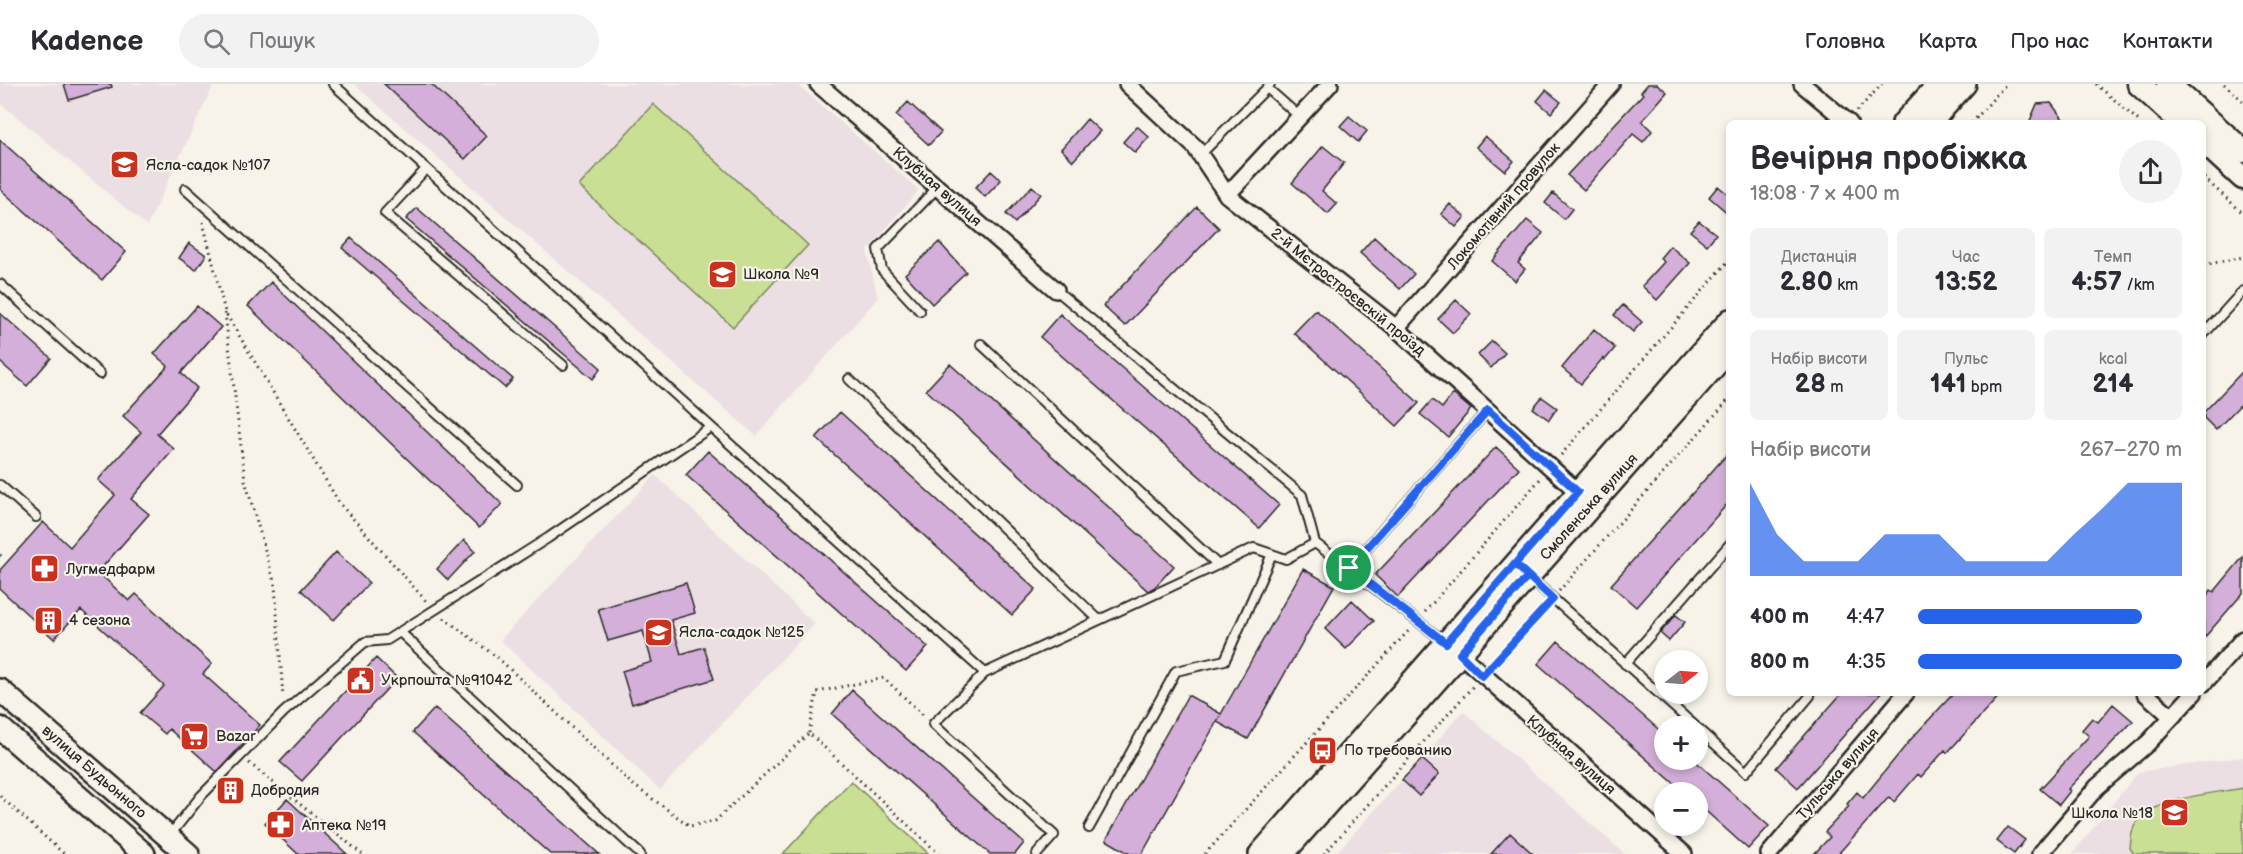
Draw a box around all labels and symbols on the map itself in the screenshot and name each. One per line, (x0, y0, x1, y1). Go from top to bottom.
street label: Локомотівний провулок (1443, 138, 1564, 274)
street label: Клубная вулиця (889, 143, 985, 231)
school or university icon: Ясла-садок №107 (109, 149, 141, 181)
place label: Ясла-садок №107 (146, 156, 271, 175)
street label: 2-й Мєтростроєвскій проїзд (1267, 224, 1429, 360)
school or university icon: Школа №9 (706, 258, 738, 290)
place label: Школа №9 (743, 265, 819, 284)
street label: Смоленська вулиця (1536, 450, 1642, 564)
pin (1323, 542, 1374, 593)
pharmacy icon: Лугмедфарм (29, 553, 61, 585)
place label: Лугмедфарм (65, 560, 155, 579)
building icon: 4 сезона (32, 604, 64, 636)
place label: 4 сезона (69, 611, 130, 630)
school or university icon: Ясла-садок №125 (642, 616, 674, 648)
place label: Ясла-садок №125 (679, 623, 804, 642)
north arrow (1654, 650, 1708, 704)
public building icon: Укрпошта №91042 (344, 664, 376, 696)
place label: Укрпошта №91042 (381, 671, 512, 690)
street label: Клубная вулиця (1523, 711, 1619, 799)
supermarket icon: Bazar (179, 720, 211, 752)
street label: вулиця Будьонного (38, 721, 150, 823)
street label: Тульська вулиця (1793, 724, 1883, 824)
place label: Bazar (216, 727, 256, 746)
bus stop icon: По требованию (1307, 734, 1339, 766)
place label: По требованию (1344, 741, 1452, 760)
building icon: Добродия (214, 774, 246, 806)
place label: Добродия (251, 781, 319, 800)
school or university icon: Школа №18 (2158, 797, 2190, 829)
place label: Школа №18 (2071, 804, 2153, 823)
pharmacy icon: Аптека №19 (265, 809, 297, 841)
place label: Аптека №19 (301, 816, 386, 835)

